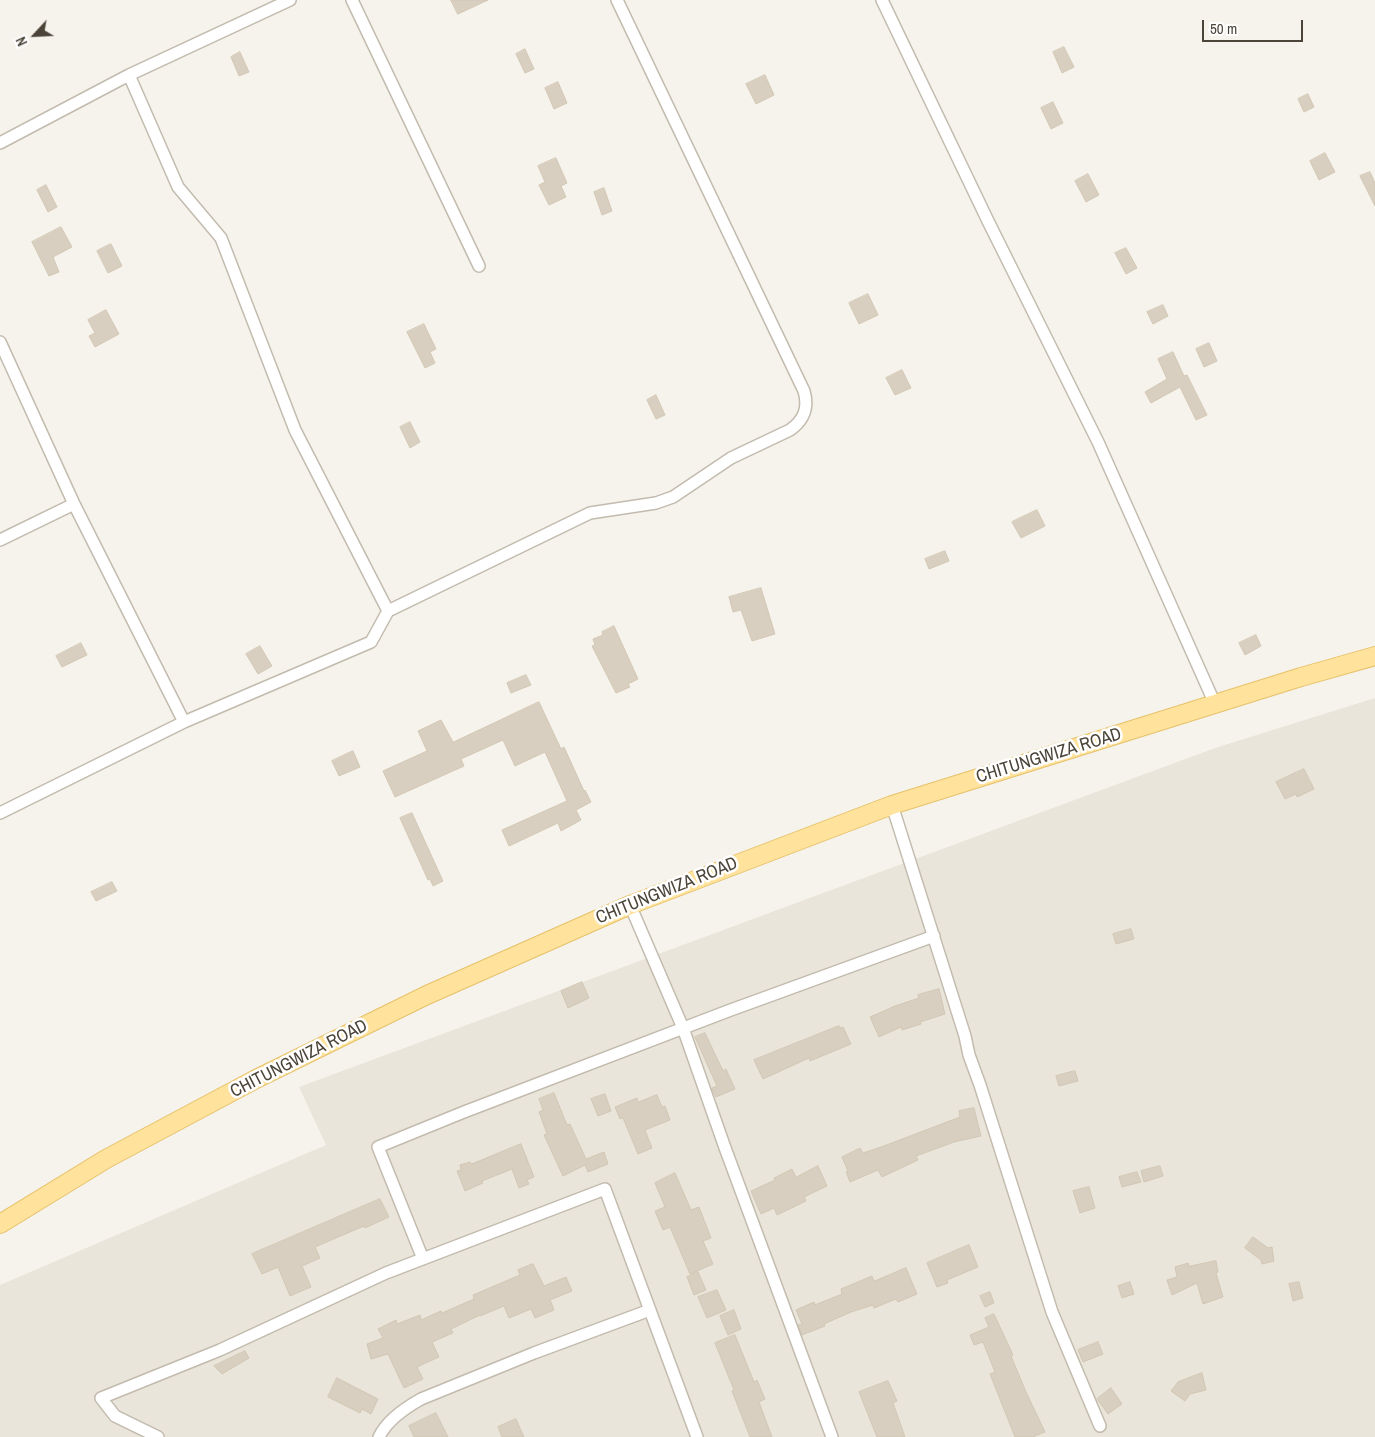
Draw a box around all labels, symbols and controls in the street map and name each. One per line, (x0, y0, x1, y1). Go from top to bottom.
north arrow (10, 10, 60, 60)
scale bar (1205, 10, 1306, 42)
text: 50 m (1210, 18, 1237, 39)
text: N (11, 34, 31, 49)
street label: CHITUNGWIZA ROAD (974, 724, 1124, 788)
street label: CHITUNGWIZA ROAD (593, 853, 741, 929)
street label: CHITUNGWIZA ROAD (227, 1015, 371, 1103)

